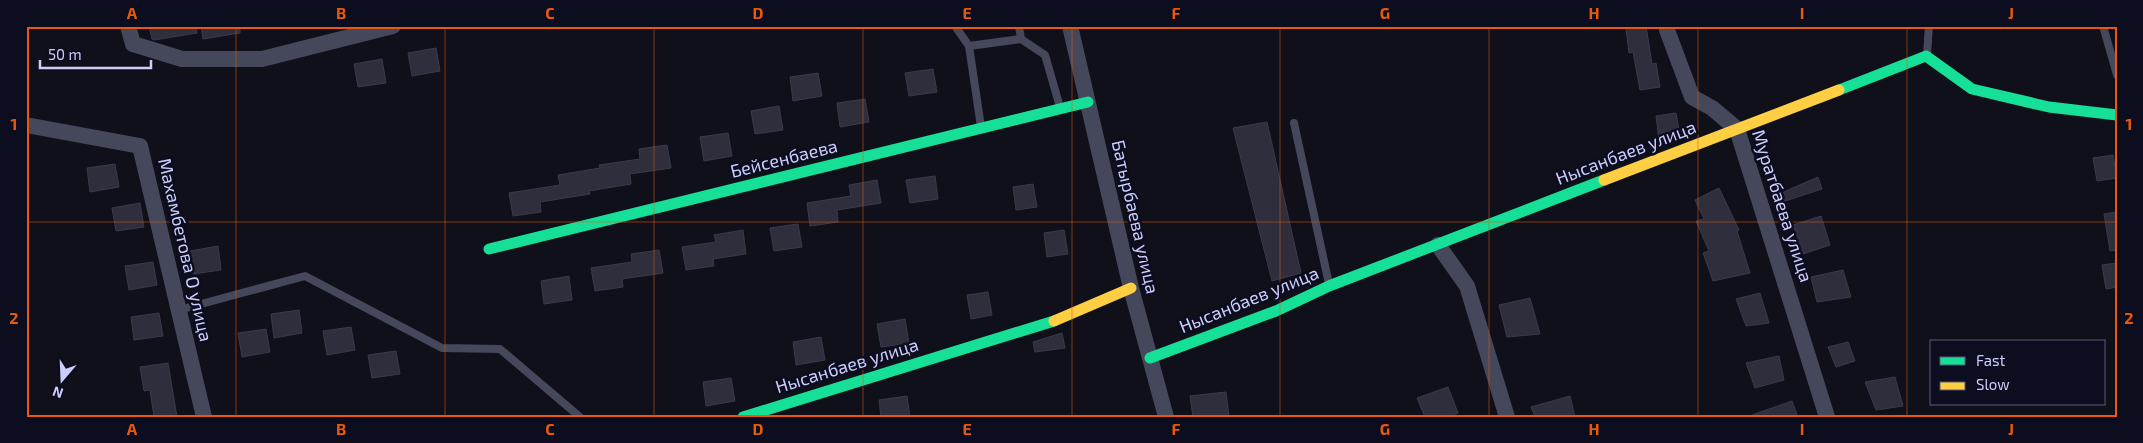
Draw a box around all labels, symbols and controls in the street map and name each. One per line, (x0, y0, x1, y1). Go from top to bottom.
text: A (127, 3, 138, 22)
text: B (336, 3, 346, 22)
text: C (545, 3, 555, 22)
text: D (753, 3, 764, 22)
text: E (962, 3, 972, 22)
text: F (1172, 3, 1181, 22)
text: G (1380, 3, 1390, 22)
text: H (1588, 3, 1600, 22)
text: I (1800, 3, 1804, 22)
text: J (2008, 3, 2014, 22)
scale bar (40, 38, 151, 70)
text: 50 m (48, 45, 82, 63)
text: 1 (11, 114, 17, 133)
text: 1 (2126, 114, 2132, 133)
street label: Нысанбаев улица (1552, 115, 1699, 189)
street label: Муратбаева улица (1748, 127, 1818, 285)
street label: Бейсенбаева (728, 134, 840, 182)
street label: Батырбаева улица (1108, 138, 1164, 296)
street label: Махамбетова О улица (154, 156, 218, 344)
street label: Нысанбаев улица (1176, 261, 1322, 337)
text: 2 (9, 308, 19, 327)
text: 2 (2124, 308, 2134, 327)
street label: Нысанбаев улица (772, 333, 921, 397)
legend (1930, 340, 2106, 406)
text: Fast (1976, 351, 2006, 369)
north arrow (38, 356, 88, 406)
text: Slow (1976, 375, 2010, 393)
text: N (50, 383, 65, 402)
text: A (127, 419, 138, 438)
text: B (336, 419, 346, 438)
text: C (545, 419, 555, 438)
text: D (753, 419, 764, 438)
text: E (962, 419, 972, 438)
text: F (1172, 419, 1181, 438)
text: G (1380, 419, 1390, 438)
text: H (1588, 419, 1600, 438)
text: I (1800, 419, 1804, 438)
text: J (2008, 419, 2014, 438)

